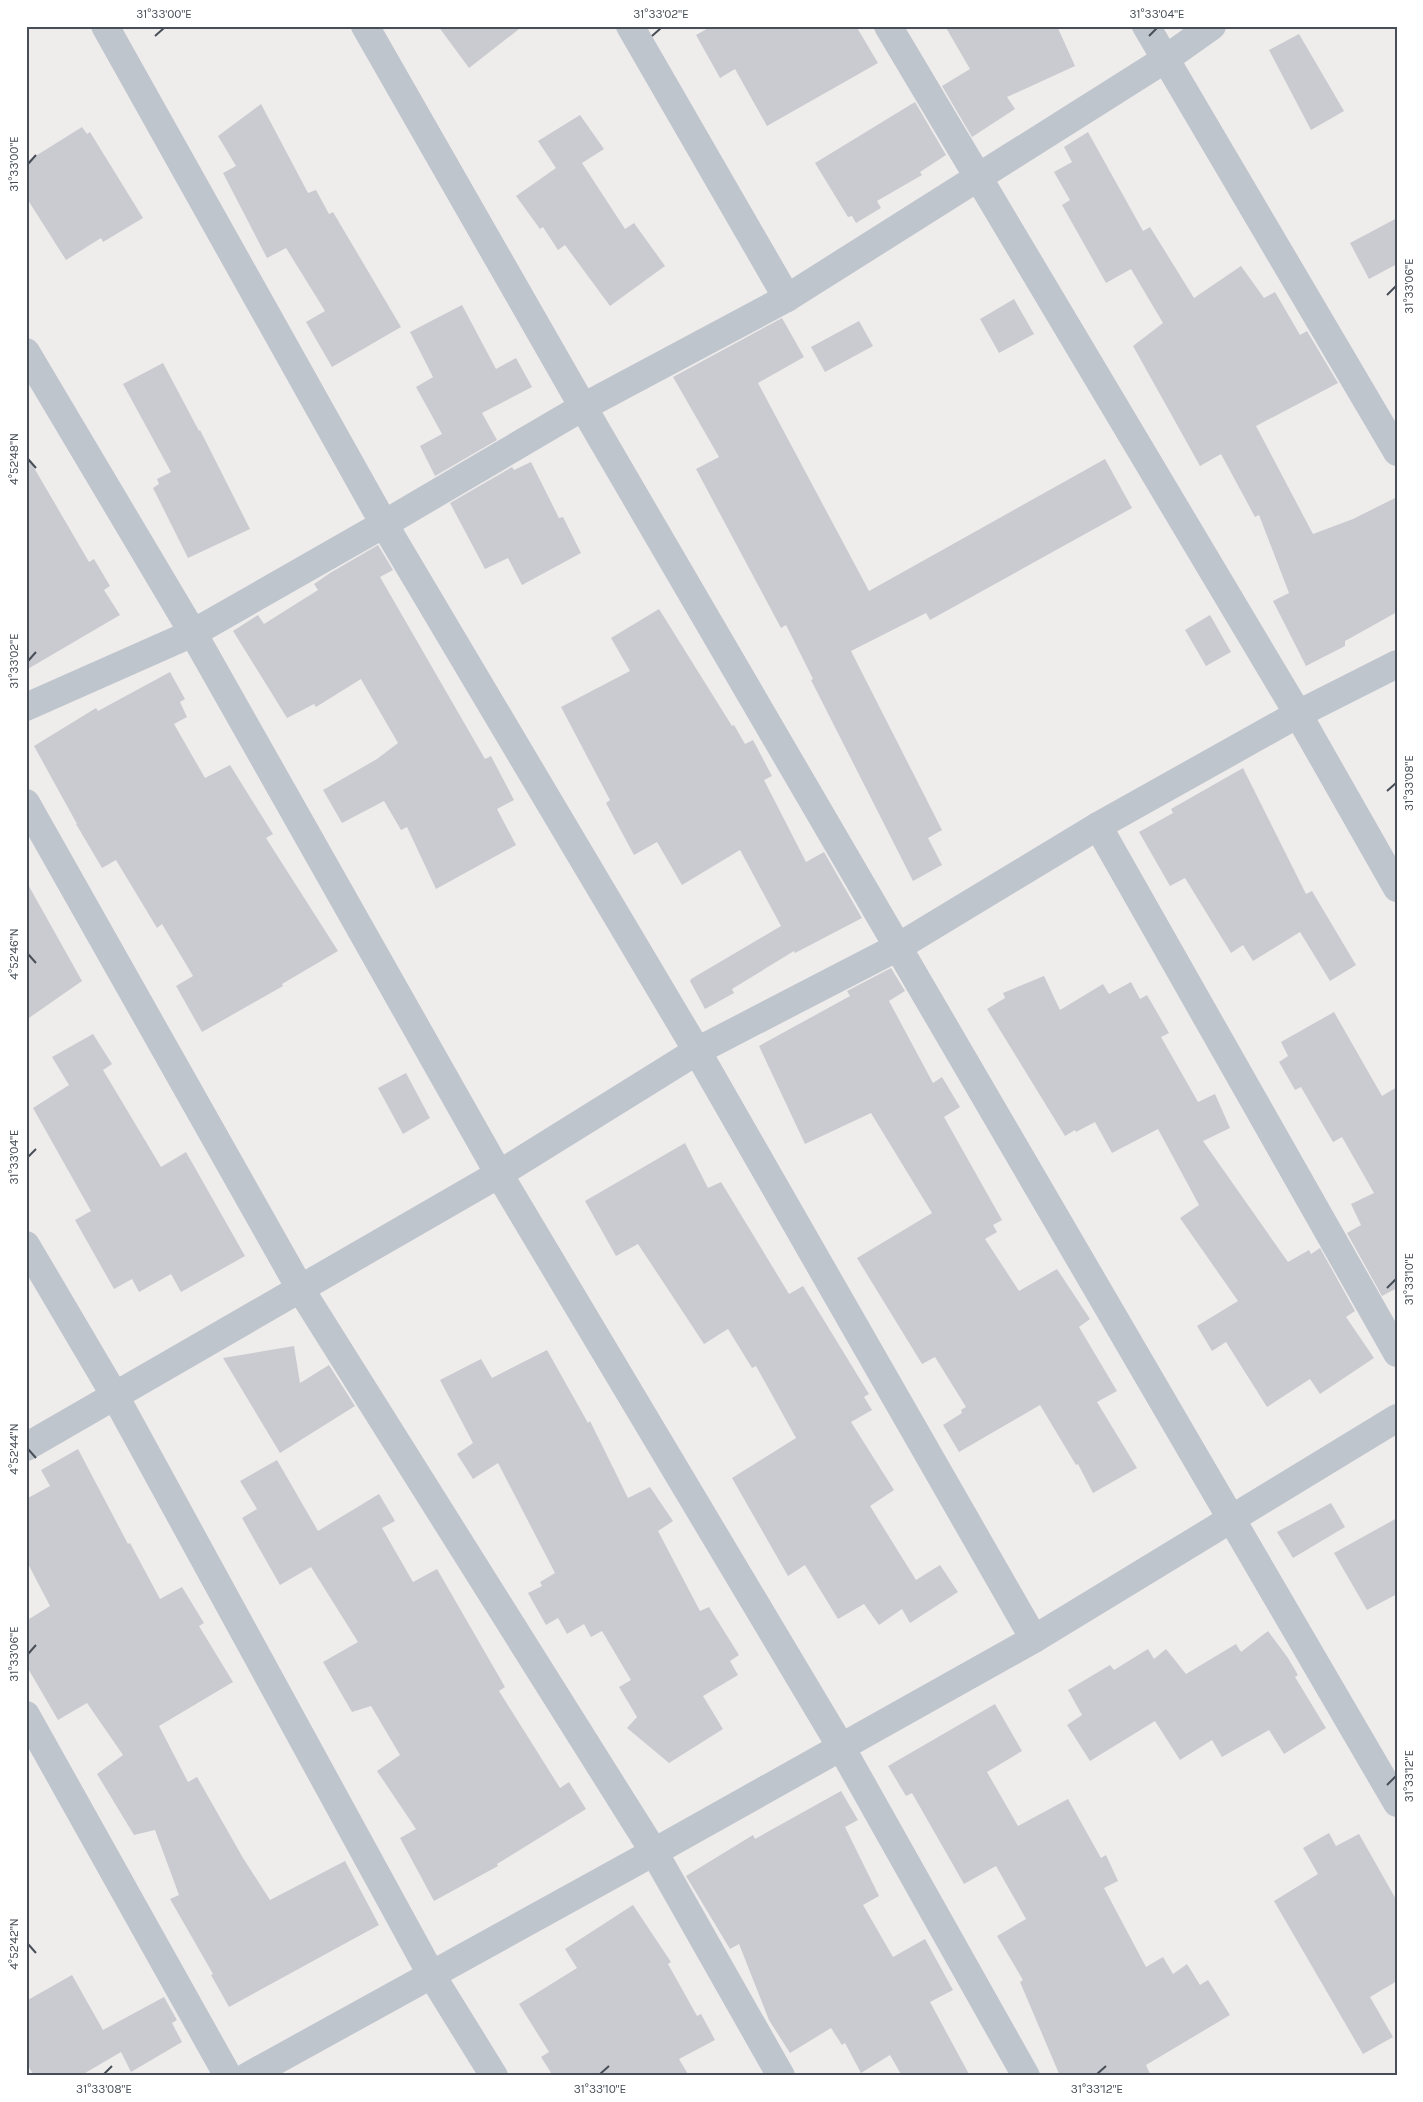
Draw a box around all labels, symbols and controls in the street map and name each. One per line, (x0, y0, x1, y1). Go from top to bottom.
text: 31°33'00"E (136, 7, 192, 21)
text: 31°33'02"E (633, 7, 689, 21)
text: 31°33'04"E (1129, 7, 1185, 21)
text: 31°33'00"E (7, 136, 21, 192)
text: 31°33'06"E (1402, 258, 1416, 314)
text: 4°52'48"N (7, 433, 21, 485)
text: 31°33'02"E (7, 633, 21, 689)
text: 31°33'08"E (1402, 755, 1416, 811)
text: 4°52'46"N (7, 928, 21, 980)
text: 31°33'04"E (7, 1129, 21, 1185)
text: 31°33'10"E (1402, 1253, 1416, 1305)
text: 4°52'44"N (7, 1423, 21, 1475)
text: 31°33'06"E (7, 1626, 21, 1682)
text: 31°33'12"E (1402, 1750, 1416, 1802)
text: 4°52'42"N (7, 1918, 21, 1970)
text: 31°33'08"E (76, 2082, 132, 2096)
text: 31°33'10"E (574, 2082, 626, 2096)
text: 31°33'12"E (1071, 2082, 1123, 2096)

